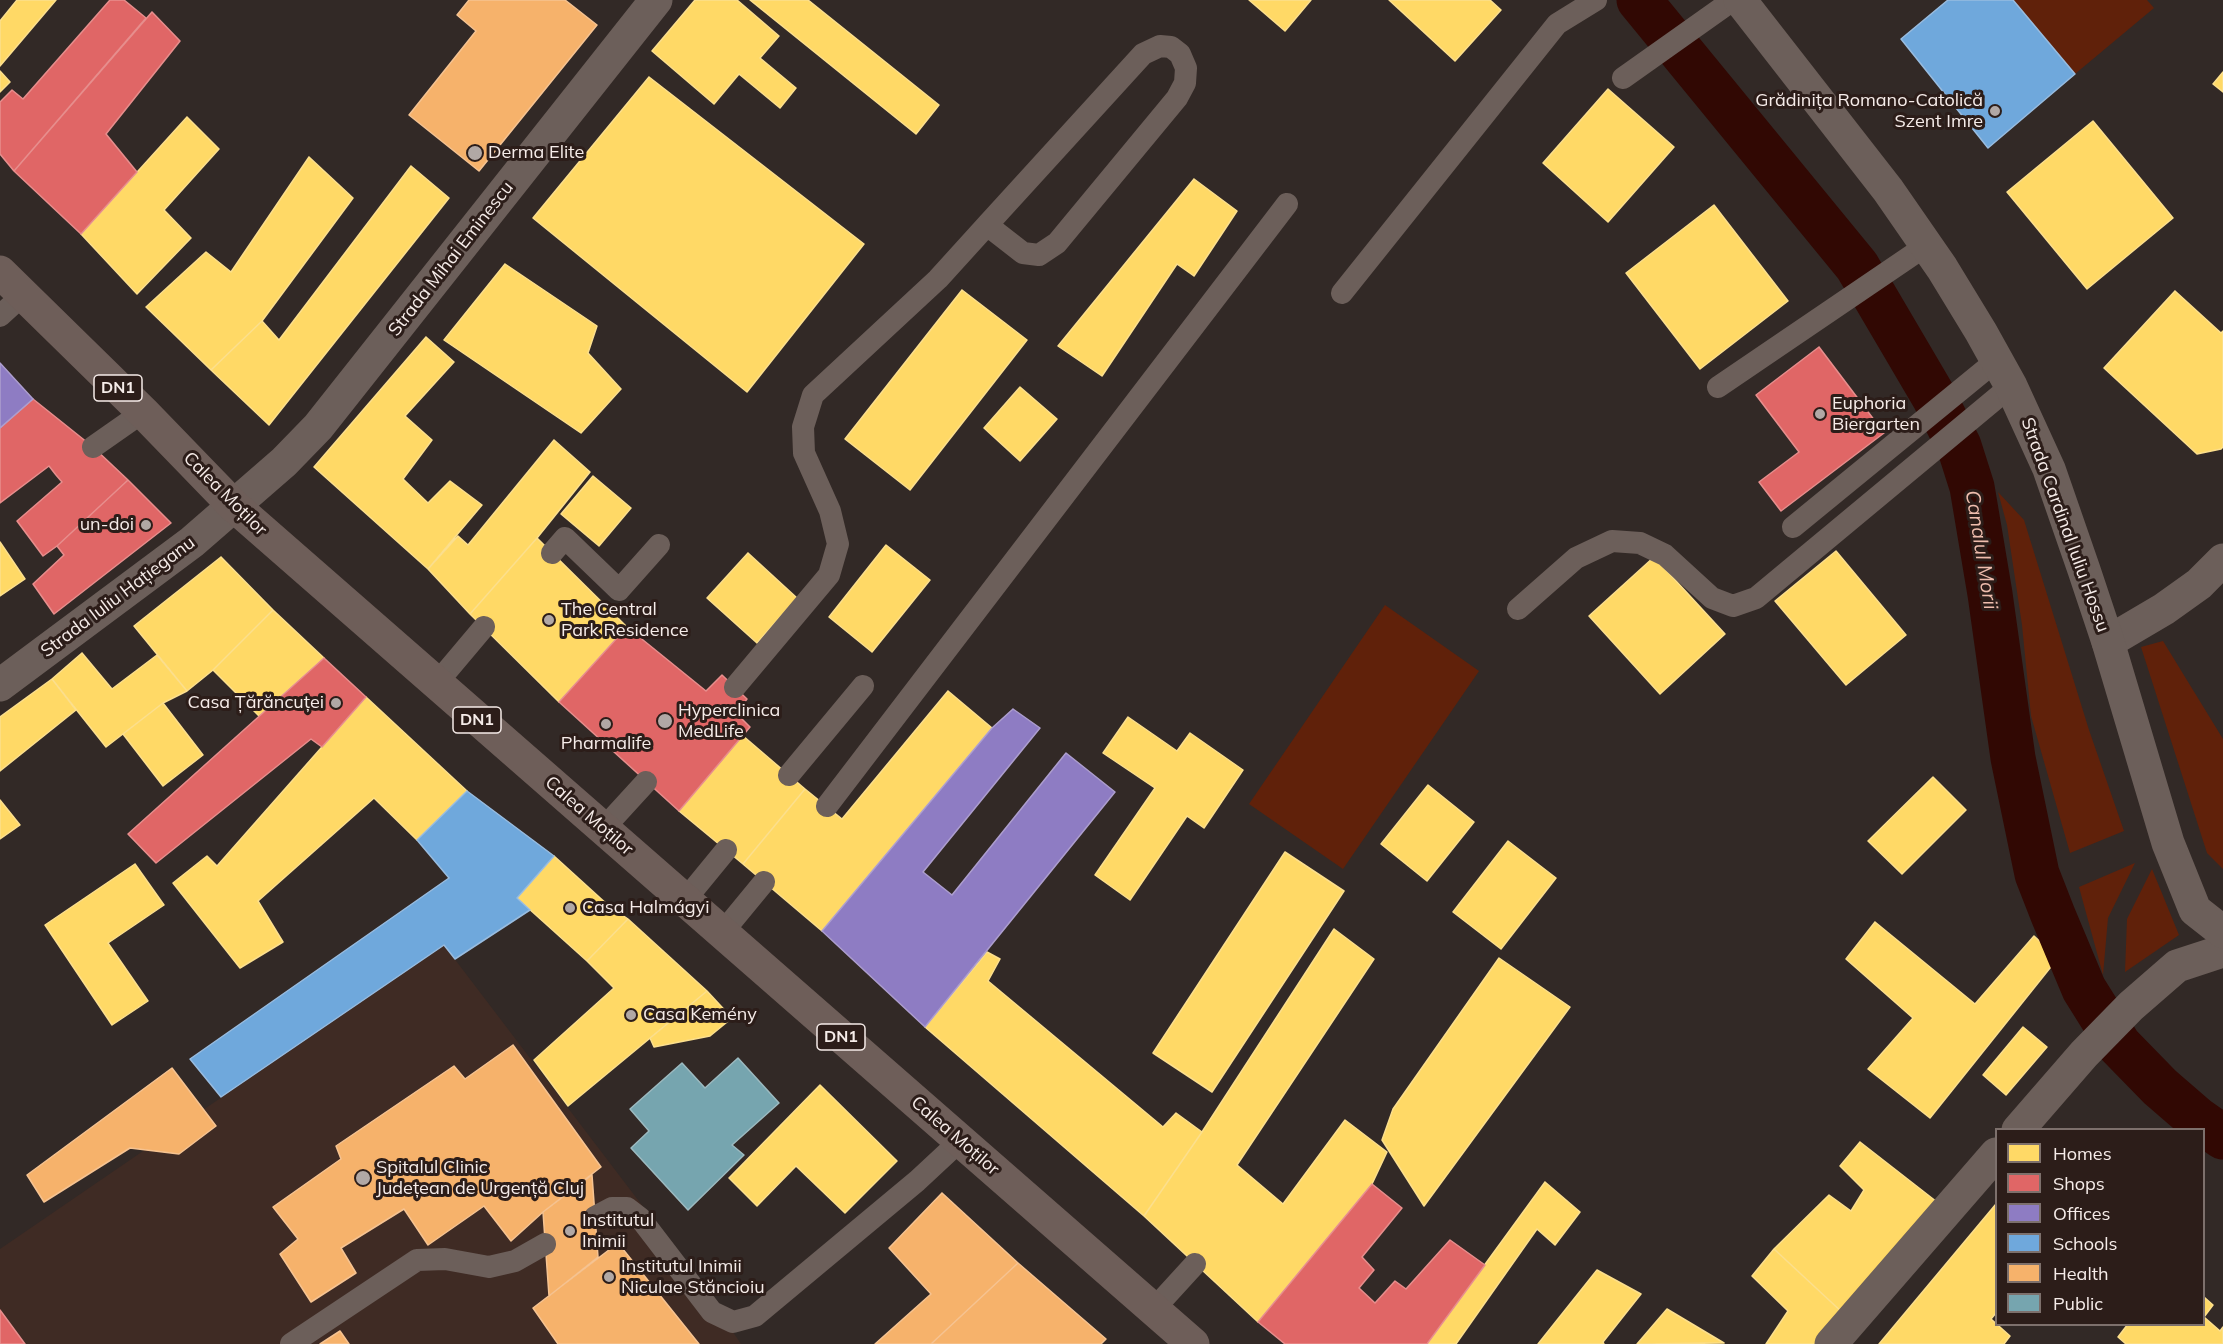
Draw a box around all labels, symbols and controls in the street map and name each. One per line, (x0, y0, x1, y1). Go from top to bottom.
place label: Grădinița Romano-Catolică Szent Imre (1755, 90, 1983, 132)
marker: Grădinița Romano-Catolică Szent Imre (1988, 104, 2002, 118)
place label: Derma Elite (488, 142, 584, 164)
marker: Derma Elite (466, 144, 484, 162)
street label: Strada Mihai Eminescu (384, 177, 518, 341)
road number: DN1 (94, 375, 142, 401)
place label: Euphoria Biergarten (1832, 393, 1920, 436)
marker: Euphoria Biergarten (1813, 407, 1827, 421)
street label: Strada Cardinal Iuliu Hossu (2016, 415, 2114, 635)
street label: Calea Moților (179, 448, 271, 540)
water label: Canalul Morii (1960, 489, 2002, 611)
place label: un-doi (80, 514, 134, 536)
marker: un-doi (139, 518, 153, 532)
street label: Strada Iuliu Hațieganu (37, 532, 199, 662)
place label: The Central Park Residence (561, 599, 689, 642)
marker: The Central Park Residence (542, 613, 556, 627)
place label: Casa Țărăncuței (188, 692, 324, 714)
marker: Casa Țărăncuței (329, 696, 343, 710)
place label: Hyperclinica MedLife (678, 700, 780, 742)
road number: DN1 (453, 707, 501, 733)
marker: Hyperclinica MedLife (656, 712, 674, 730)
marker: Pharmalife (599, 717, 613, 731)
place label: Pharmalife (561, 733, 651, 755)
street label: Calea Moților (541, 772, 637, 860)
place label: Casa Halmágyi (582, 897, 709, 919)
marker: Casa Halmágyi (563, 901, 577, 915)
place label: Casa Kemény (643, 1004, 757, 1026)
marker: Casa Kemény (624, 1008, 638, 1022)
road number: DN1 (817, 1024, 865, 1050)
street label: Calea Moților (907, 1092, 1003, 1180)
legend (1995, 1128, 2205, 1326)
text: Homes (2053, 1142, 2112, 1165)
place label: Spitalul Clinic Județean de Urgență Cluj (376, 1157, 584, 1200)
marker: Spitalul Clinic Județean de Urgență Cluj (354, 1169, 372, 1187)
text: Shops (2053, 1172, 2105, 1195)
text: Offices (2053, 1202, 2110, 1225)
place label: Institutul Inimii (582, 1210, 654, 1252)
marker: Institutul Inimii (563, 1224, 577, 1238)
text: Schools (2053, 1232, 2117, 1255)
place label: Institutul Inimii Niculae Stăncioiu (621, 1256, 765, 1298)
text: Health (2053, 1262, 2109, 1285)
marker: Institutul Inimii Niculae Stăncioiu (602, 1270, 616, 1284)
text: Public (2053, 1292, 2103, 1315)

